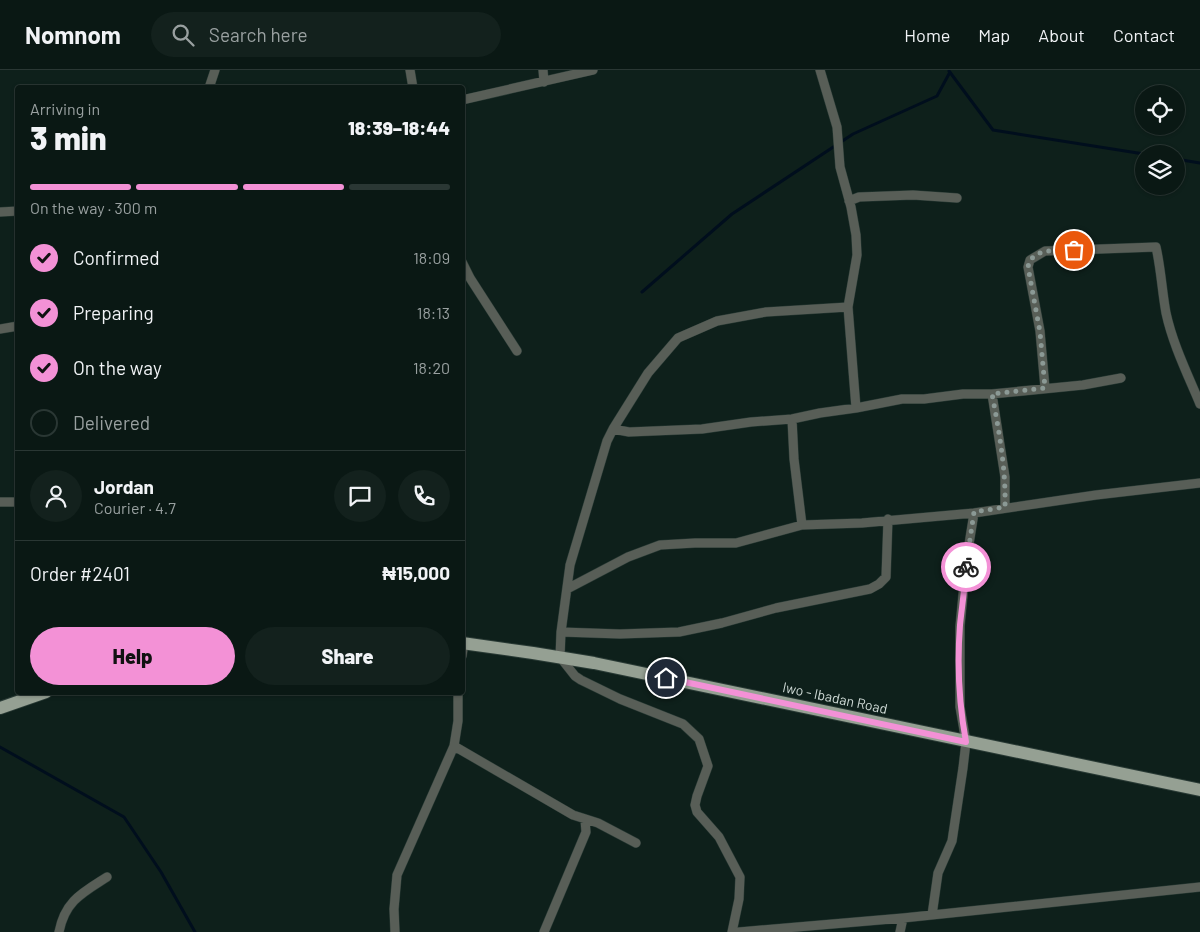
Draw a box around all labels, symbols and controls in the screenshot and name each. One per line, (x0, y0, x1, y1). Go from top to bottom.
search box (151, 12, 501, 57)
text: Nomnom (25, 20, 121, 49)
icon: search (169, 21, 197, 49)
text: Search here (209, 23, 308, 46)
text: Home (904, 24, 950, 46)
text: Map (978, 24, 1010, 46)
text: About (1038, 24, 1085, 46)
text: Contact (1113, 24, 1175, 46)
map controls (1135, 85, 1185, 195)
button: locate (1135, 85, 1185, 135)
text: Arriving in (30, 99, 100, 118)
text: 18:39–18:44 (348, 116, 450, 139)
text: 3 min (30, 118, 107, 156)
button: layers (1135, 145, 1185, 195)
text: On the way · 300 m (30, 198, 157, 217)
pin (1053, 229, 1095, 271)
icon: bag (1060, 236, 1088, 264)
icon: check (30, 244, 58, 272)
text: Confirmed (73, 246, 160, 269)
text: 18:09 (413, 248, 450, 267)
icon: check (30, 299, 58, 327)
text: Preparing (73, 301, 154, 324)
text: 18:13 (417, 303, 450, 322)
icon: check (30, 354, 58, 382)
text: On the way (73, 356, 162, 379)
text: 18:20 (413, 358, 450, 377)
text: Delivered (73, 411, 150, 434)
button: person (30, 470, 82, 522)
button: chat (334, 470, 386, 522)
button: phone (398, 470, 450, 522)
text: Jordan (94, 475, 154, 498)
text: Courier · 4.7 (94, 498, 176, 517)
courier (941, 542, 991, 592)
icon: bike (952, 553, 980, 581)
text: ₦15,000 (382, 561, 450, 584)
text: Order #2401 (30, 562, 130, 585)
button: Help (30, 627, 235, 685)
button: Share (245, 627, 450, 685)
pin (645, 657, 687, 699)
icon: home (652, 664, 680, 692)
street label: Iwo - Ibadan Road (781, 678, 889, 717)

